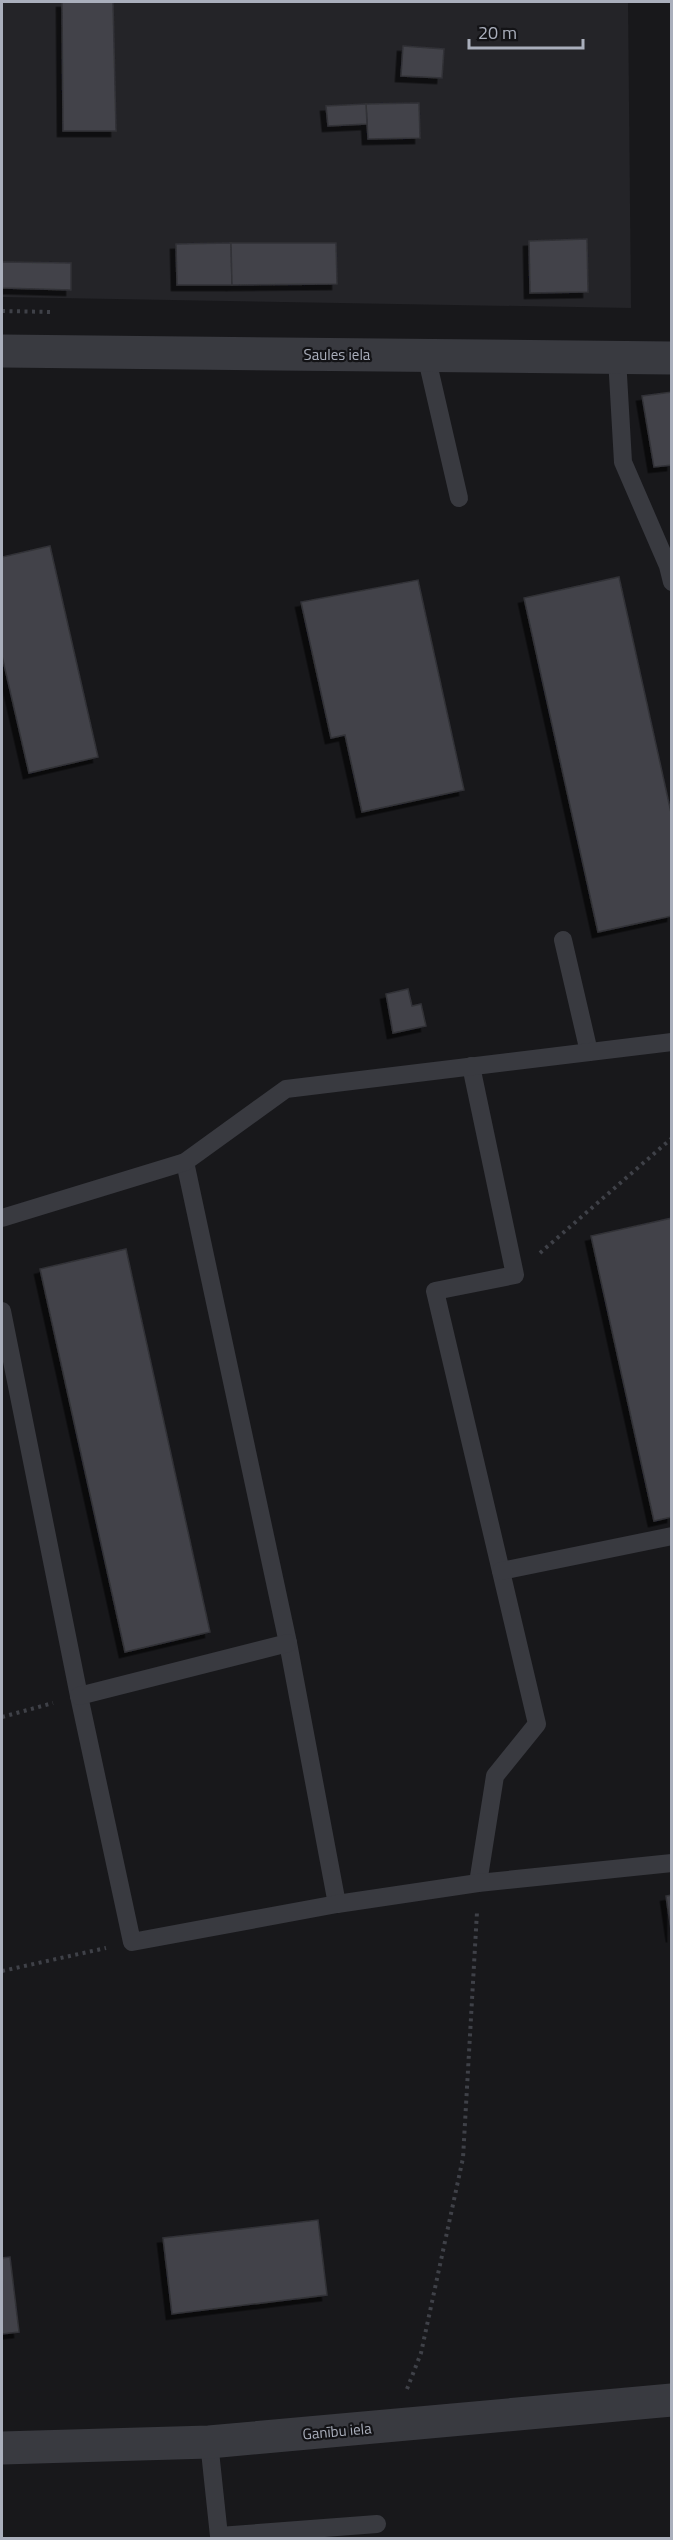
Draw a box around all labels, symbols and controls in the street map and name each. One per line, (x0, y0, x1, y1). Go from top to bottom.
scale bar (469, 12, 583, 50)
text: 20 m (478, 19, 517, 46)
street label: Saules iela (304, 343, 371, 366)
street label: Ganību iela (302, 2416, 373, 2445)

